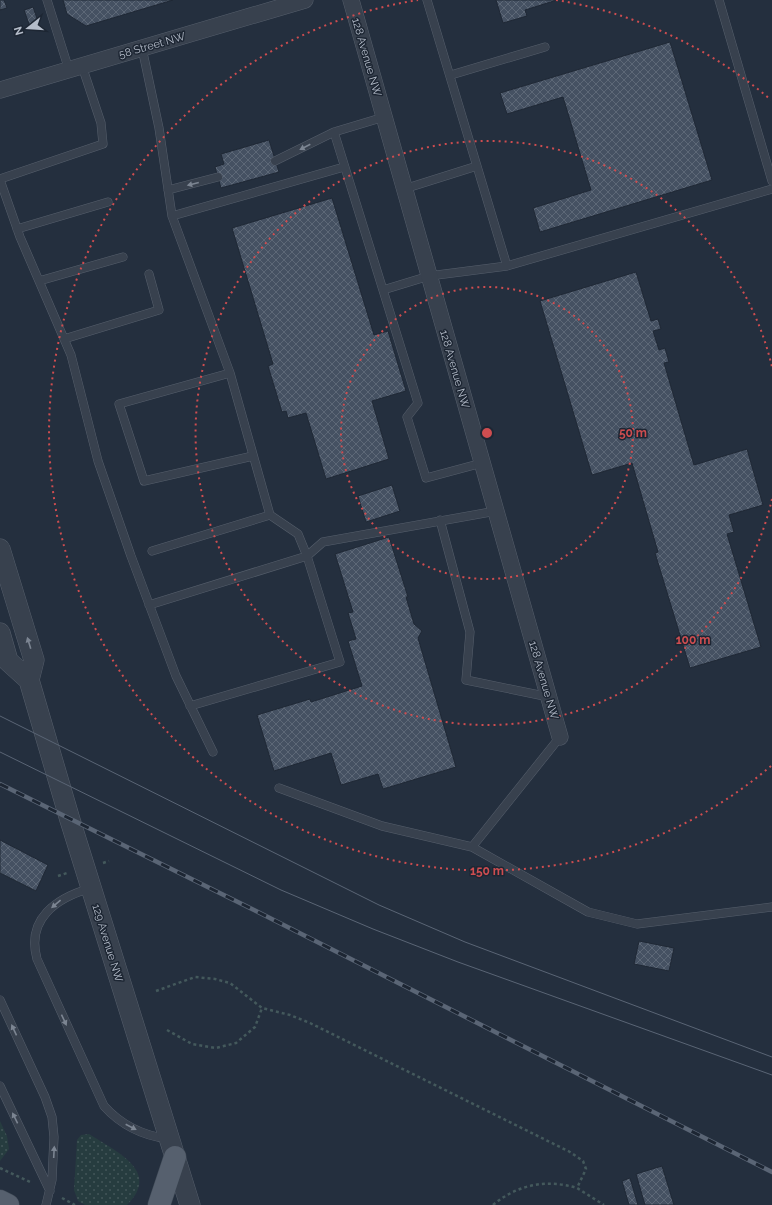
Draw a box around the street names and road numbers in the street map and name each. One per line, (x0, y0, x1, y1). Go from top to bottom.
street label: 128 Avenue NW (349, 16, 384, 98)
street label: 58 Street NW (117, 30, 187, 61)
street label: 128 Avenue NW (437, 328, 472, 410)
street label: 128 Avenue NW (526, 639, 561, 721)
street label: 129 Avenue NW (89, 903, 126, 984)

